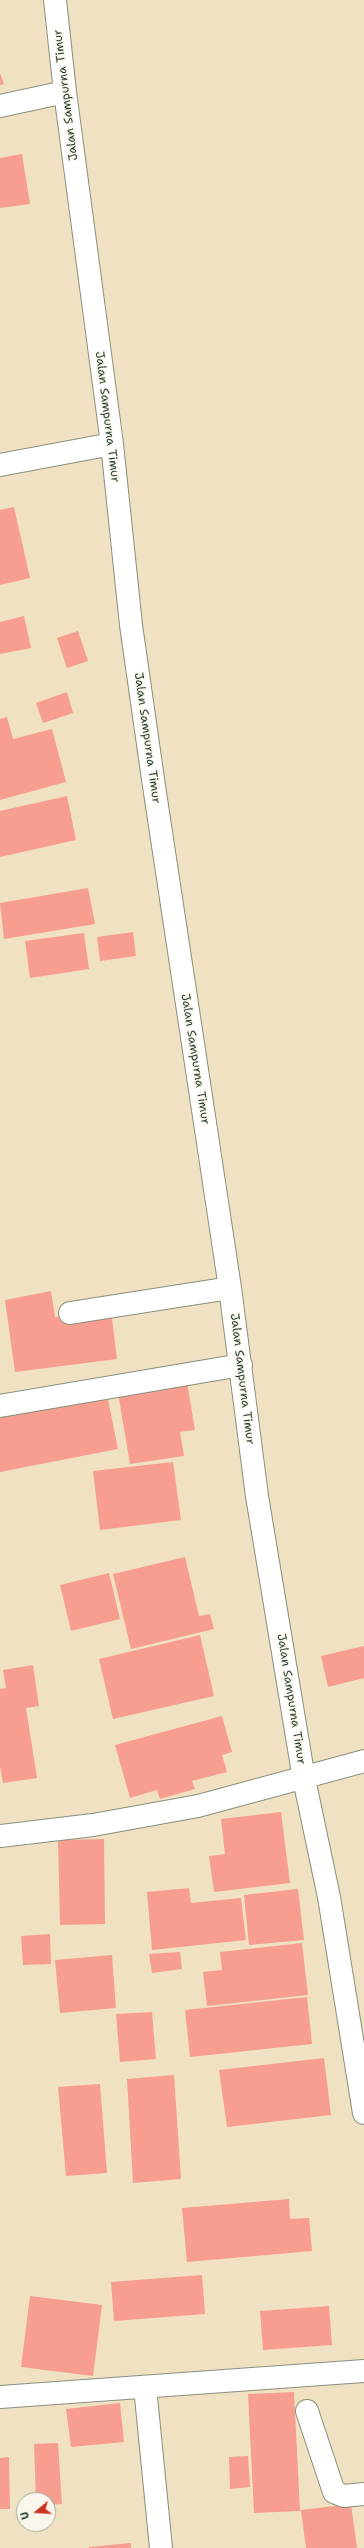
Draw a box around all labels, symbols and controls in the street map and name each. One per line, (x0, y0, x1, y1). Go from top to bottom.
street label: Jalan Sampurna Timur (51, 29, 81, 161)
street label: Jalan Sampurna Timur (92, 351, 122, 483)
street label: Jalan Sampurna Timur (131, 672, 163, 804)
street label: Jalan Sampurna Timur (178, 993, 212, 1125)
street label: Jalan Sampurna Timur (227, 1313, 257, 1445)
street label: Jalan Sampurna Timur (274, 1633, 308, 1765)
north arrow (16, 2492, 56, 2532)
text: U (17, 2510, 33, 2521)

